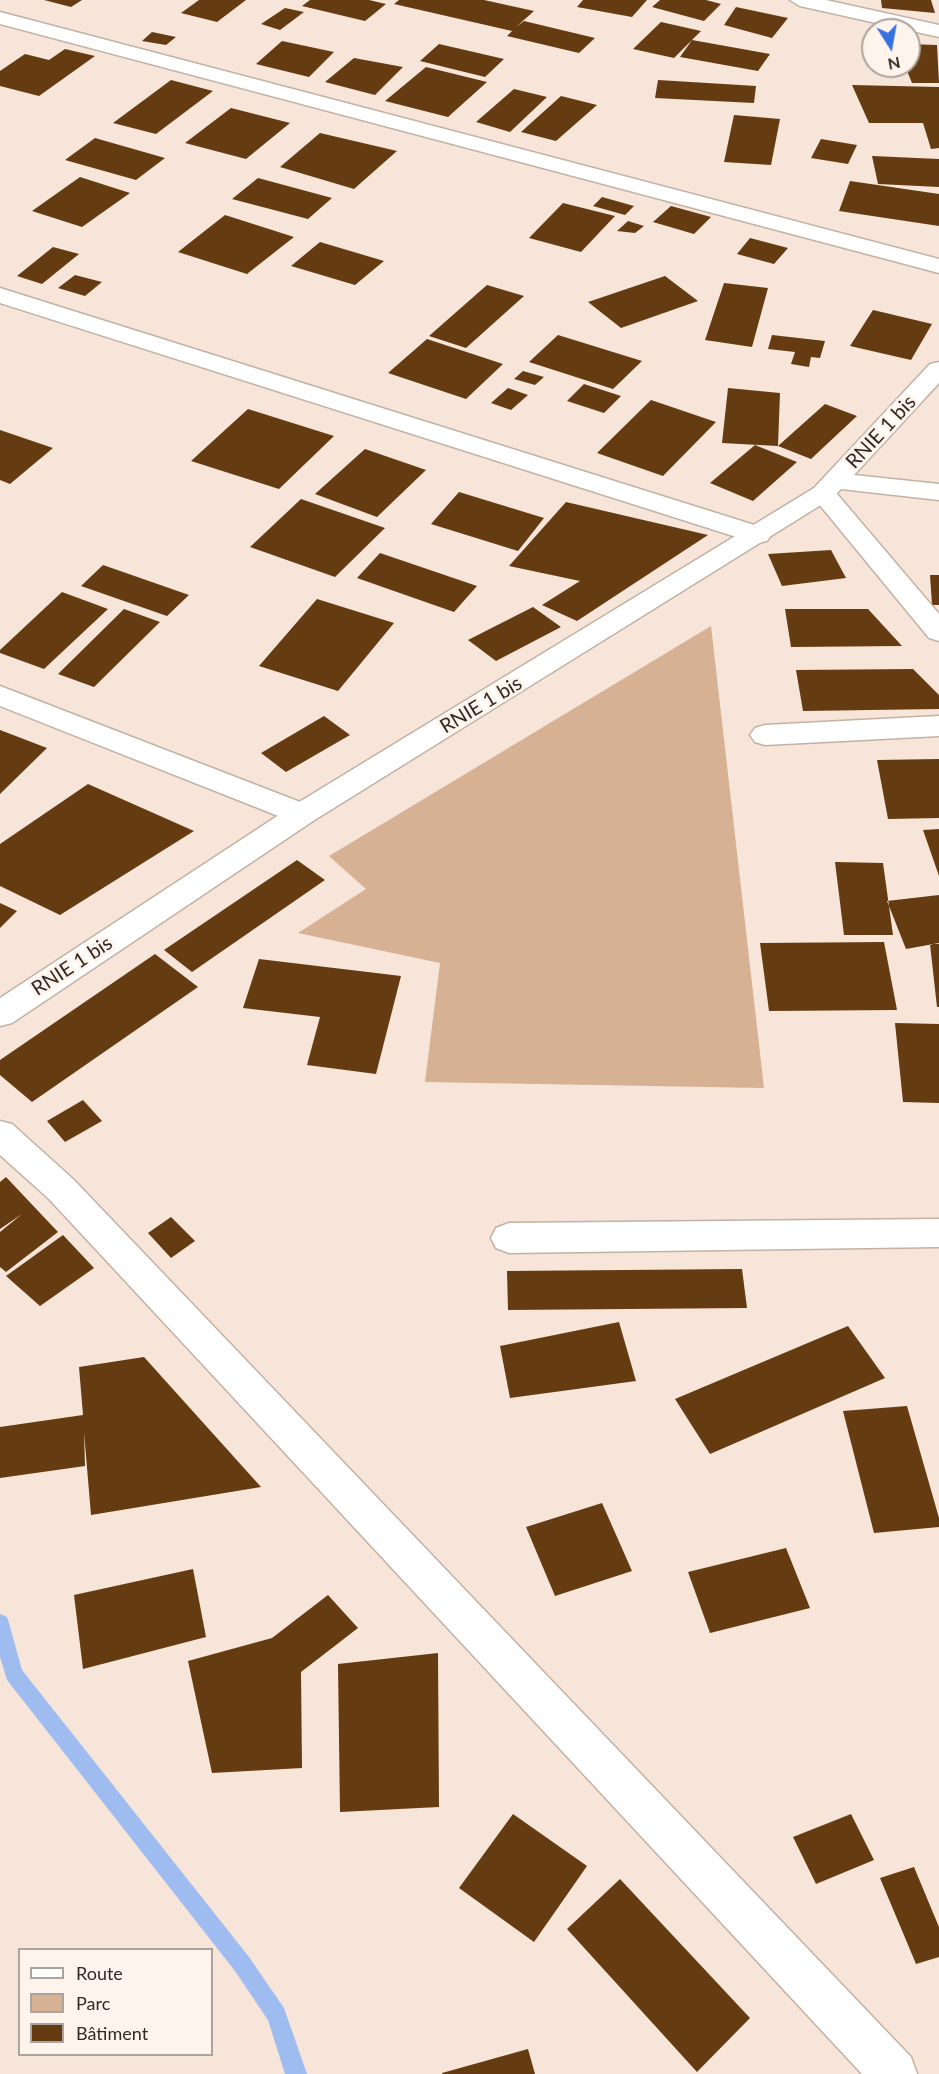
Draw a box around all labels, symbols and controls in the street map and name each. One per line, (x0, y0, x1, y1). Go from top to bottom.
north arrow (861, 18, 921, 78)
text: N (886, 54, 902, 75)
street label: RNIE 1 bis (841, 390, 921, 474)
street label: RNIE 1 bis (436, 671, 526, 739)
street label: RNIE 1 bis (27, 931, 117, 1001)
legend (18, 1948, 213, 2056)
text: Route (76, 1962, 123, 1984)
text: Parc (76, 1992, 110, 2014)
text: Bâtiment (76, 2022, 148, 2044)

